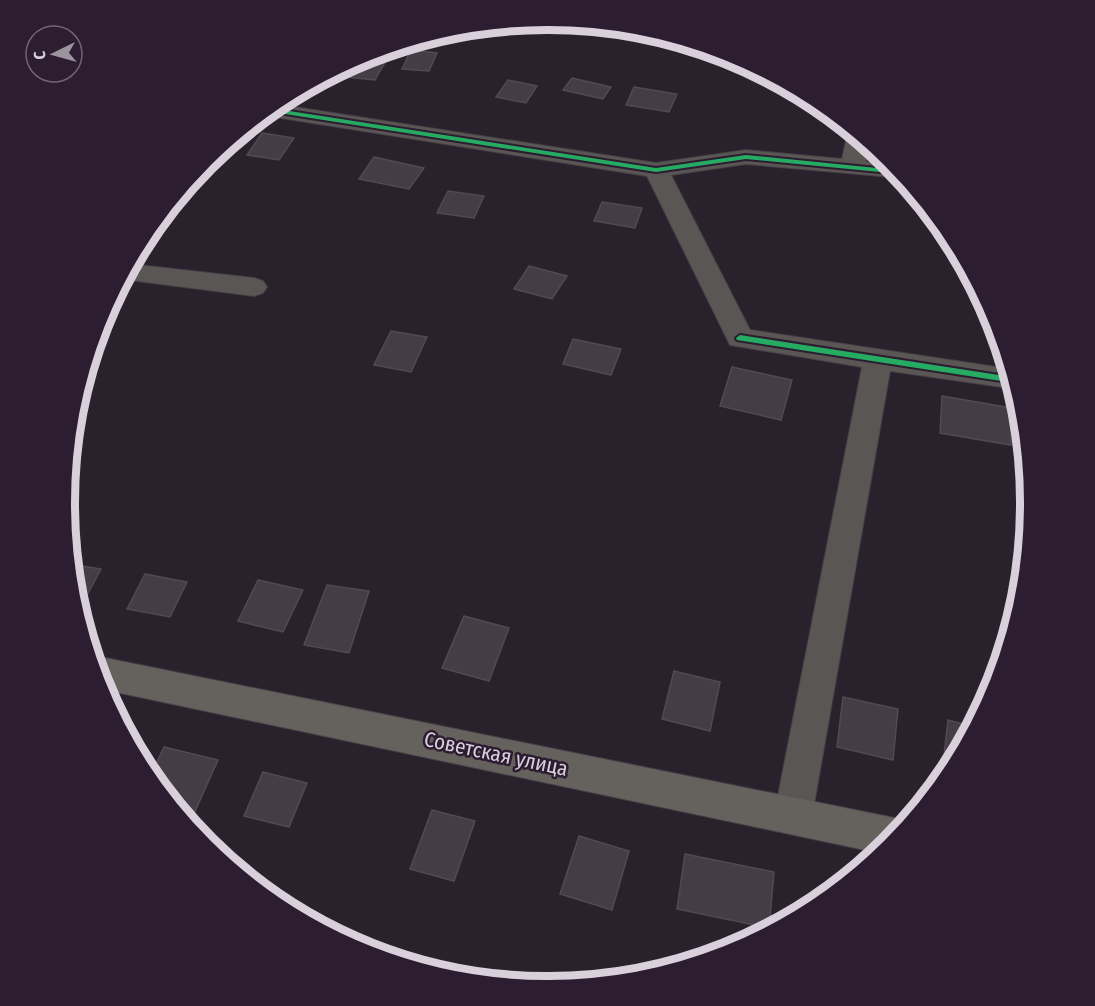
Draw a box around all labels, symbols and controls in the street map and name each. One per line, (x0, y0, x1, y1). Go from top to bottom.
north arrow (24, 24, 84, 84)
text: С (30, 50, 49, 60)
street label: Советская улица (422, 726, 570, 782)

